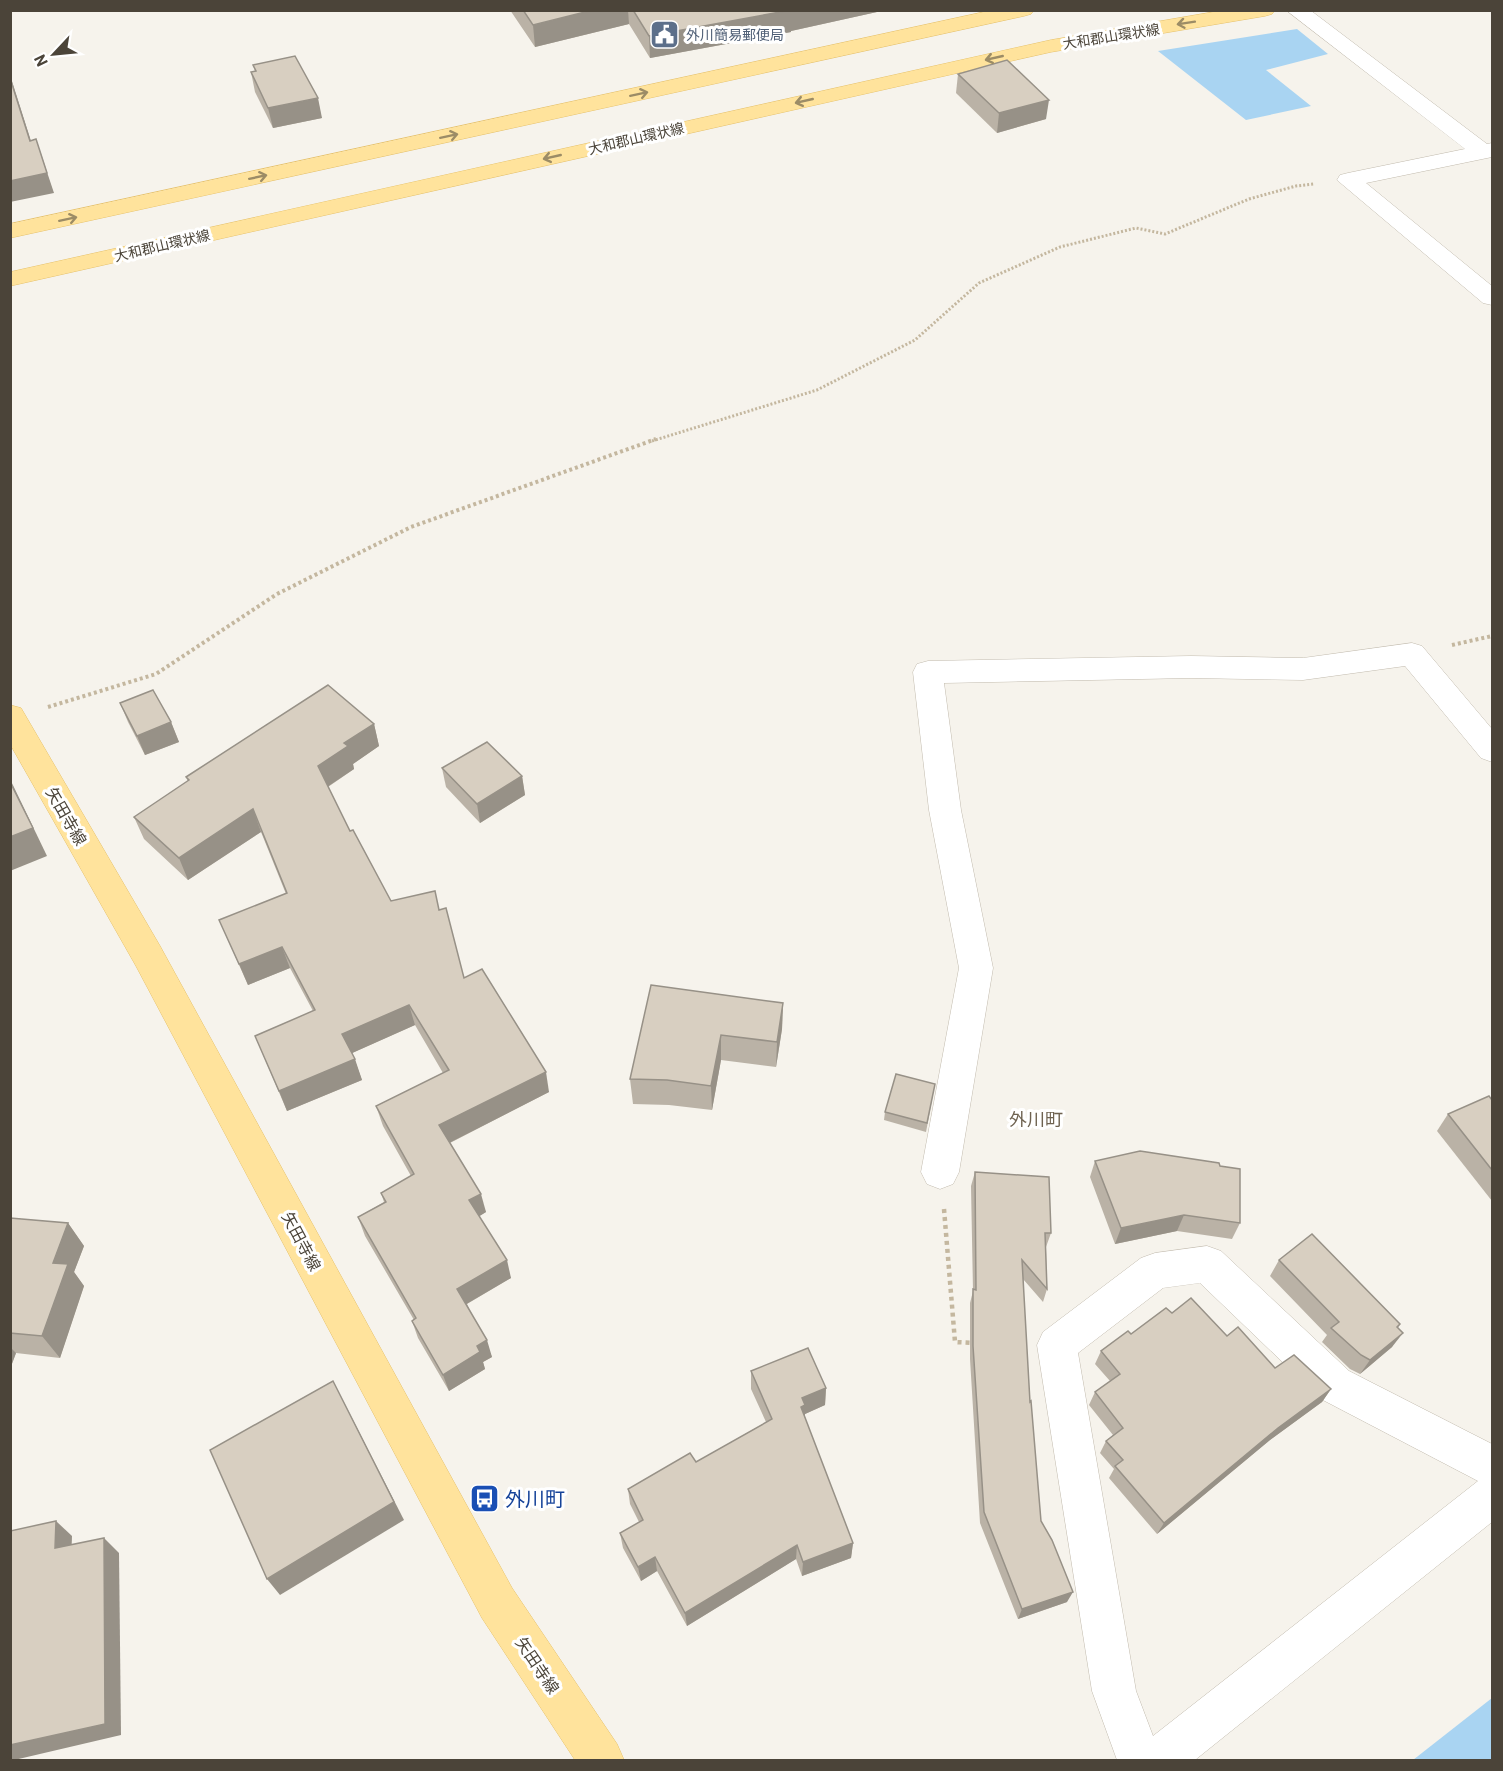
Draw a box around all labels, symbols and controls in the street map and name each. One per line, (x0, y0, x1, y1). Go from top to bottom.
public building icon: 外川簡易郵便局 (649, 18, 681, 50)
one-way arrow (1177, 18, 1196, 29)
street label: 大和郡山環状線 (1061, 20, 1161, 52)
north arrow (24, 24, 84, 84)
place label: 外川簡易郵便局 (686, 26, 784, 43)
text: N (29, 52, 51, 70)
one-way arrow (985, 53, 1004, 65)
one-way arrow (629, 88, 648, 99)
one-way arrow (795, 96, 814, 107)
street label: 大和郡山環状線 (586, 119, 686, 157)
one-way arrow (439, 129, 458, 141)
one-way arrow (543, 152, 562, 164)
one-way arrow (248, 171, 267, 182)
one-way arrow (57, 213, 77, 224)
street label: 大和郡山環状線 (112, 226, 212, 264)
street label: 矢田寺線 (43, 784, 91, 848)
district label: 外川町 (1009, 1108, 1063, 1130)
street label: 矢田寺線 (279, 1208, 325, 1274)
bus stop icon: 外川町 (468, 1482, 500, 1514)
place label: 外川町 (505, 1486, 565, 1510)
street label: 矢田寺線 (512, 1633, 564, 1697)

